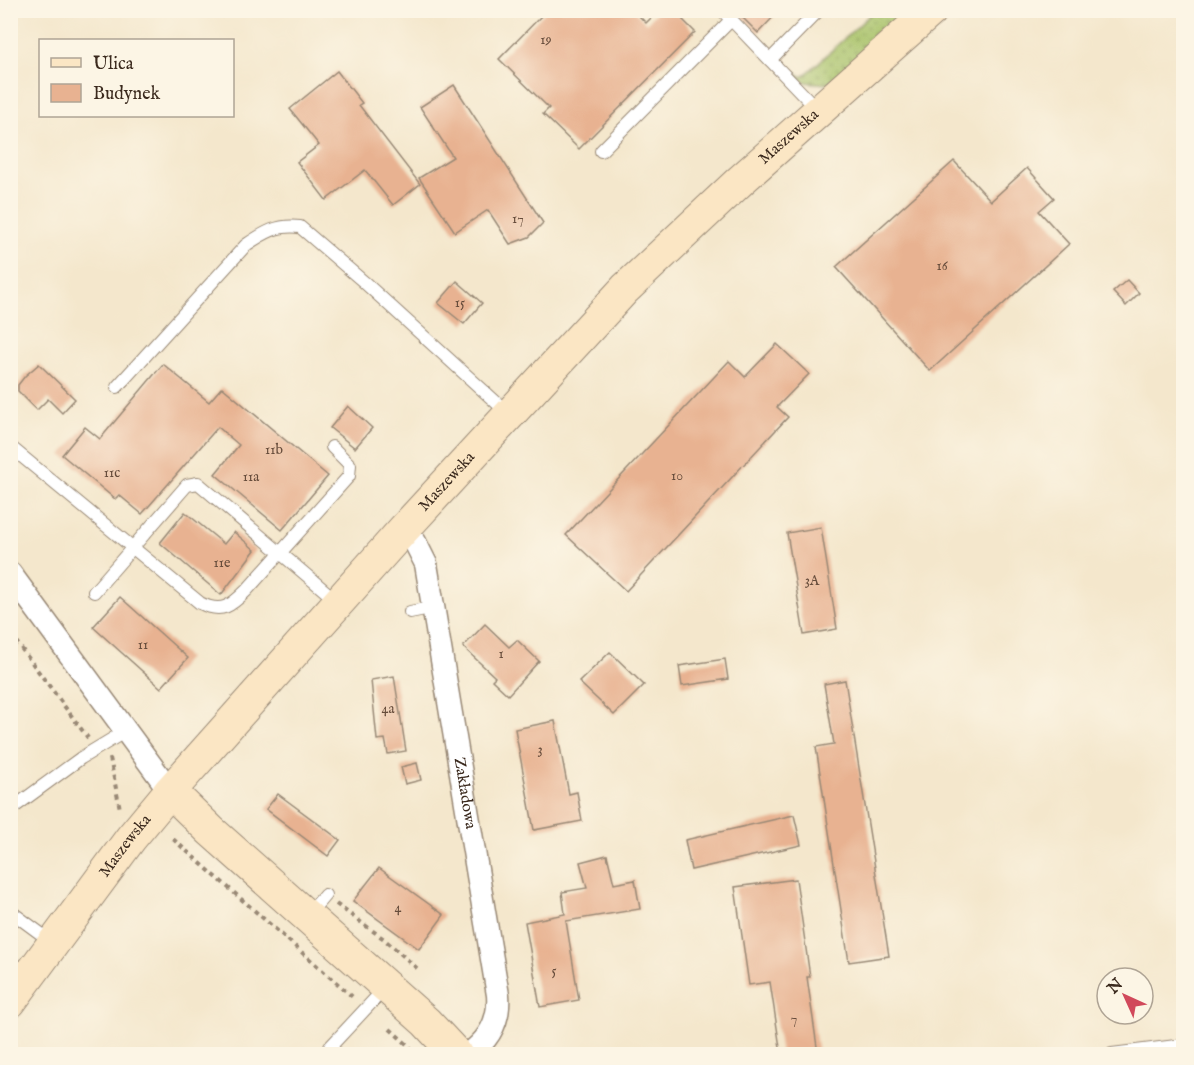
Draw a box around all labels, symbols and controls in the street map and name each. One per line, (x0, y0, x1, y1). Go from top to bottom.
house number: 19 (540, 31, 552, 49)
legend (39, 39, 234, 117)
text: Ulica (93, 53, 134, 76)
text: Budynek (93, 83, 160, 106)
street label: Maszewska (755, 105, 823, 169)
house number: 17 (512, 210, 524, 228)
house number: 16 (936, 257, 949, 275)
house number: 15 (455, 294, 465, 312)
house number: 11b (265, 441, 283, 459)
street label: Maszewska (415, 448, 480, 516)
house number: 11c (104, 464, 120, 482)
house number: 10 (671, 467, 683, 485)
house number: 11a (243, 468, 260, 486)
house number: 11e (214, 554, 231, 572)
house number: 3A (805, 572, 820, 590)
house number: 11 (138, 636, 148, 654)
house number: 1 (498, 645, 504, 663)
house number: 4a (382, 700, 395, 718)
house number: 3 (537, 741, 543, 759)
street label: Zakładowa (448, 756, 480, 831)
street label: Maszewska (95, 811, 156, 882)
house number: 4 (395, 899, 402, 917)
house number: 5 (551, 962, 557, 980)
north arrow (1095, 966, 1155, 1026)
text: N (1103, 975, 1128, 999)
house number: 7 (791, 1010, 797, 1028)

